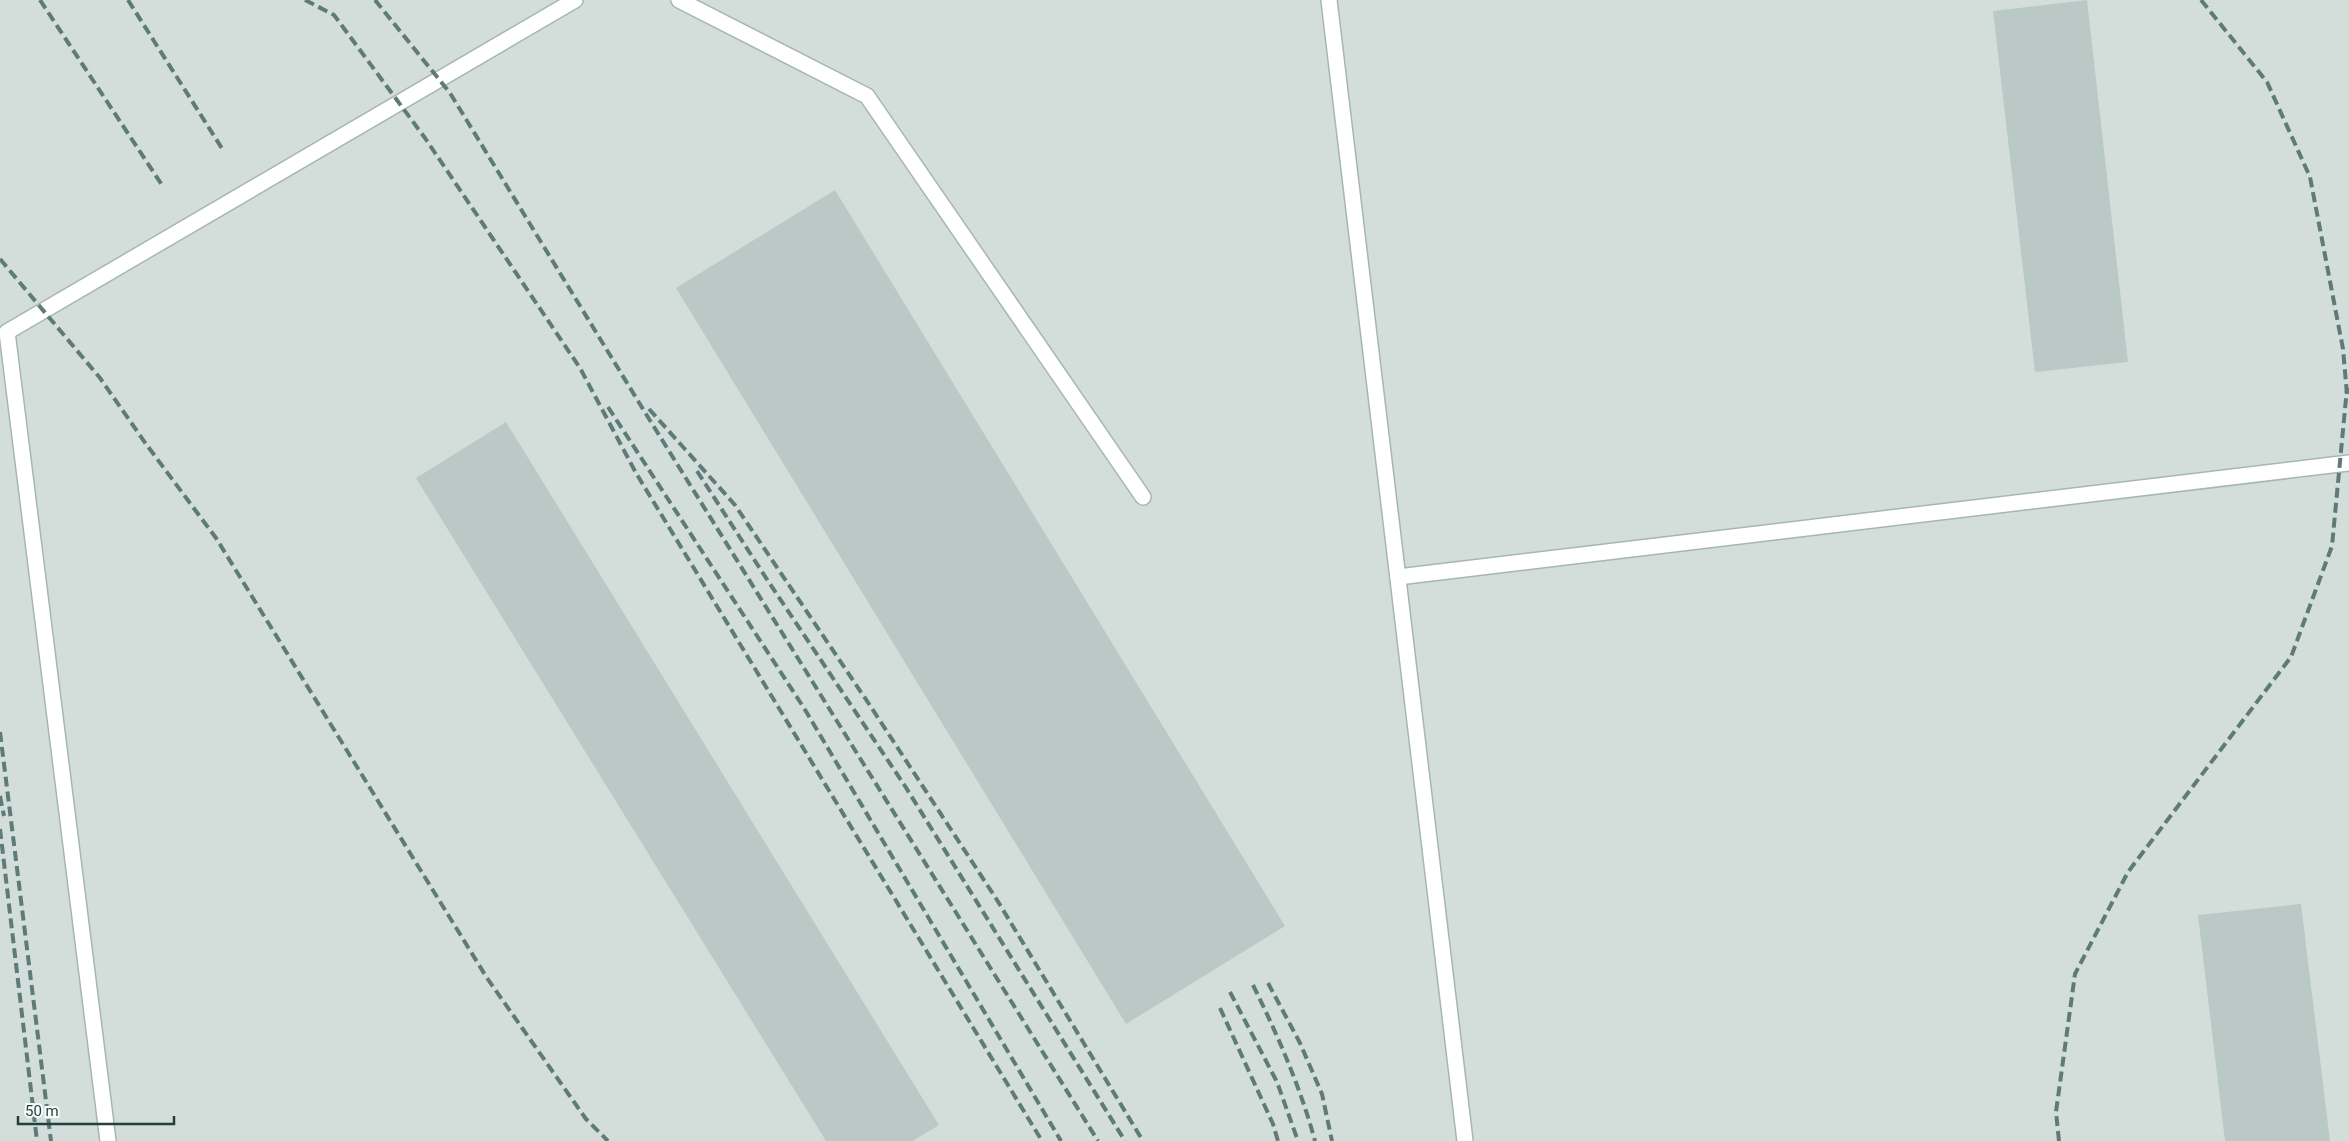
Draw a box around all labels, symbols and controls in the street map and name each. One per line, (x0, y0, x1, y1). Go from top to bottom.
scale bar (18, 1094, 174, 1126)
text: 50 m (25, 1102, 59, 1120)

